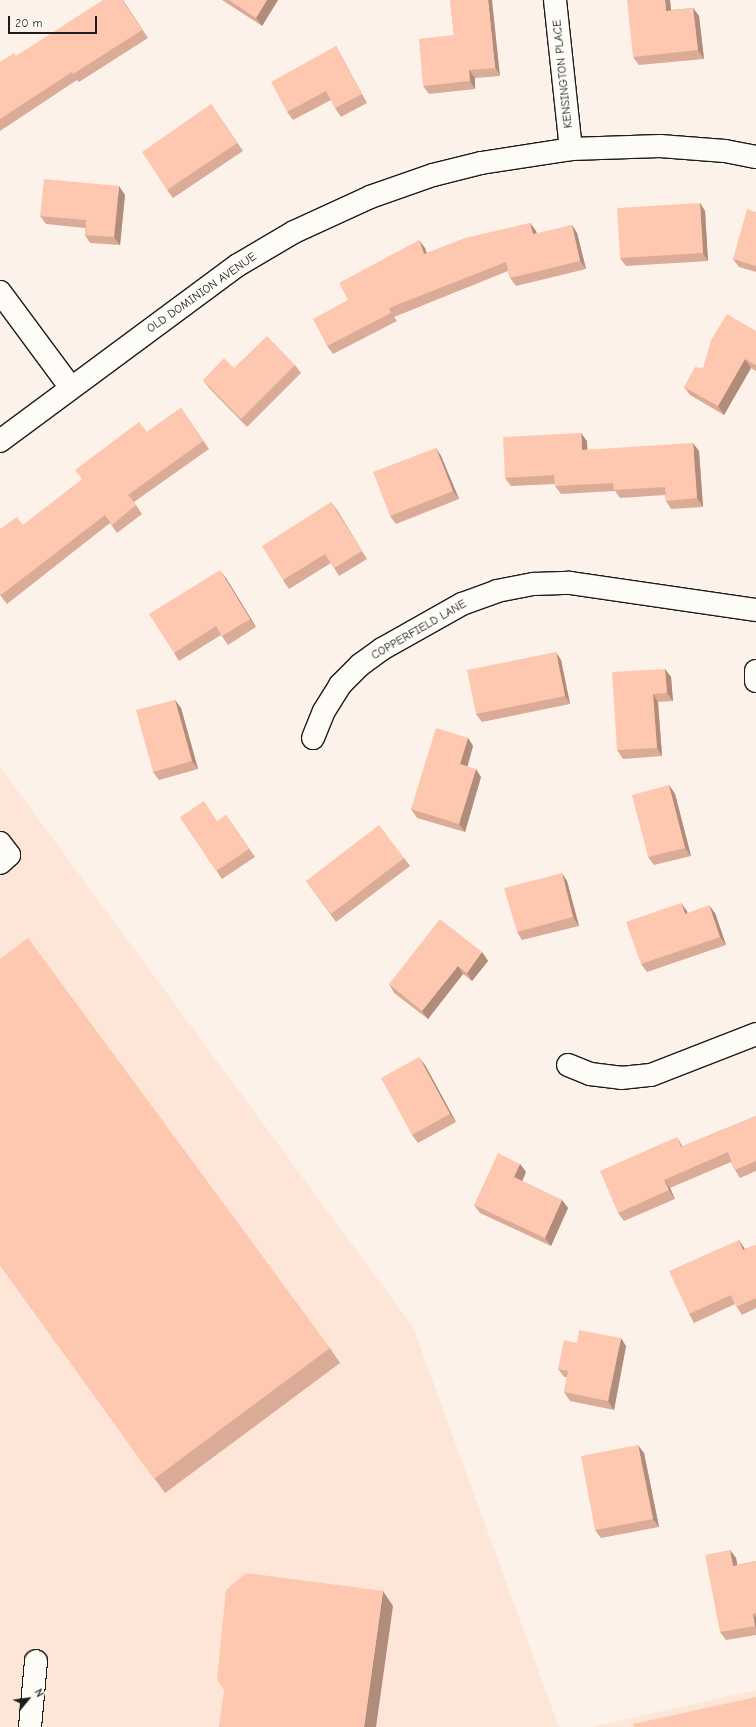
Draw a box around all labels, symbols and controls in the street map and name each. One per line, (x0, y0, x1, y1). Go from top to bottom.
scale bar (10, 8, 99, 34)
text: 20 m (15, 16, 43, 30)
street label: KENSINGTON PLACE (550, 19, 576, 129)
street label: OLD DOMINION AVENUE (144, 250, 260, 336)
street label: COPPERFIELD LANE (369, 597, 469, 663)
north arrow (8, 1679, 48, 1719)
text: N (32, 1687, 46, 1699)

